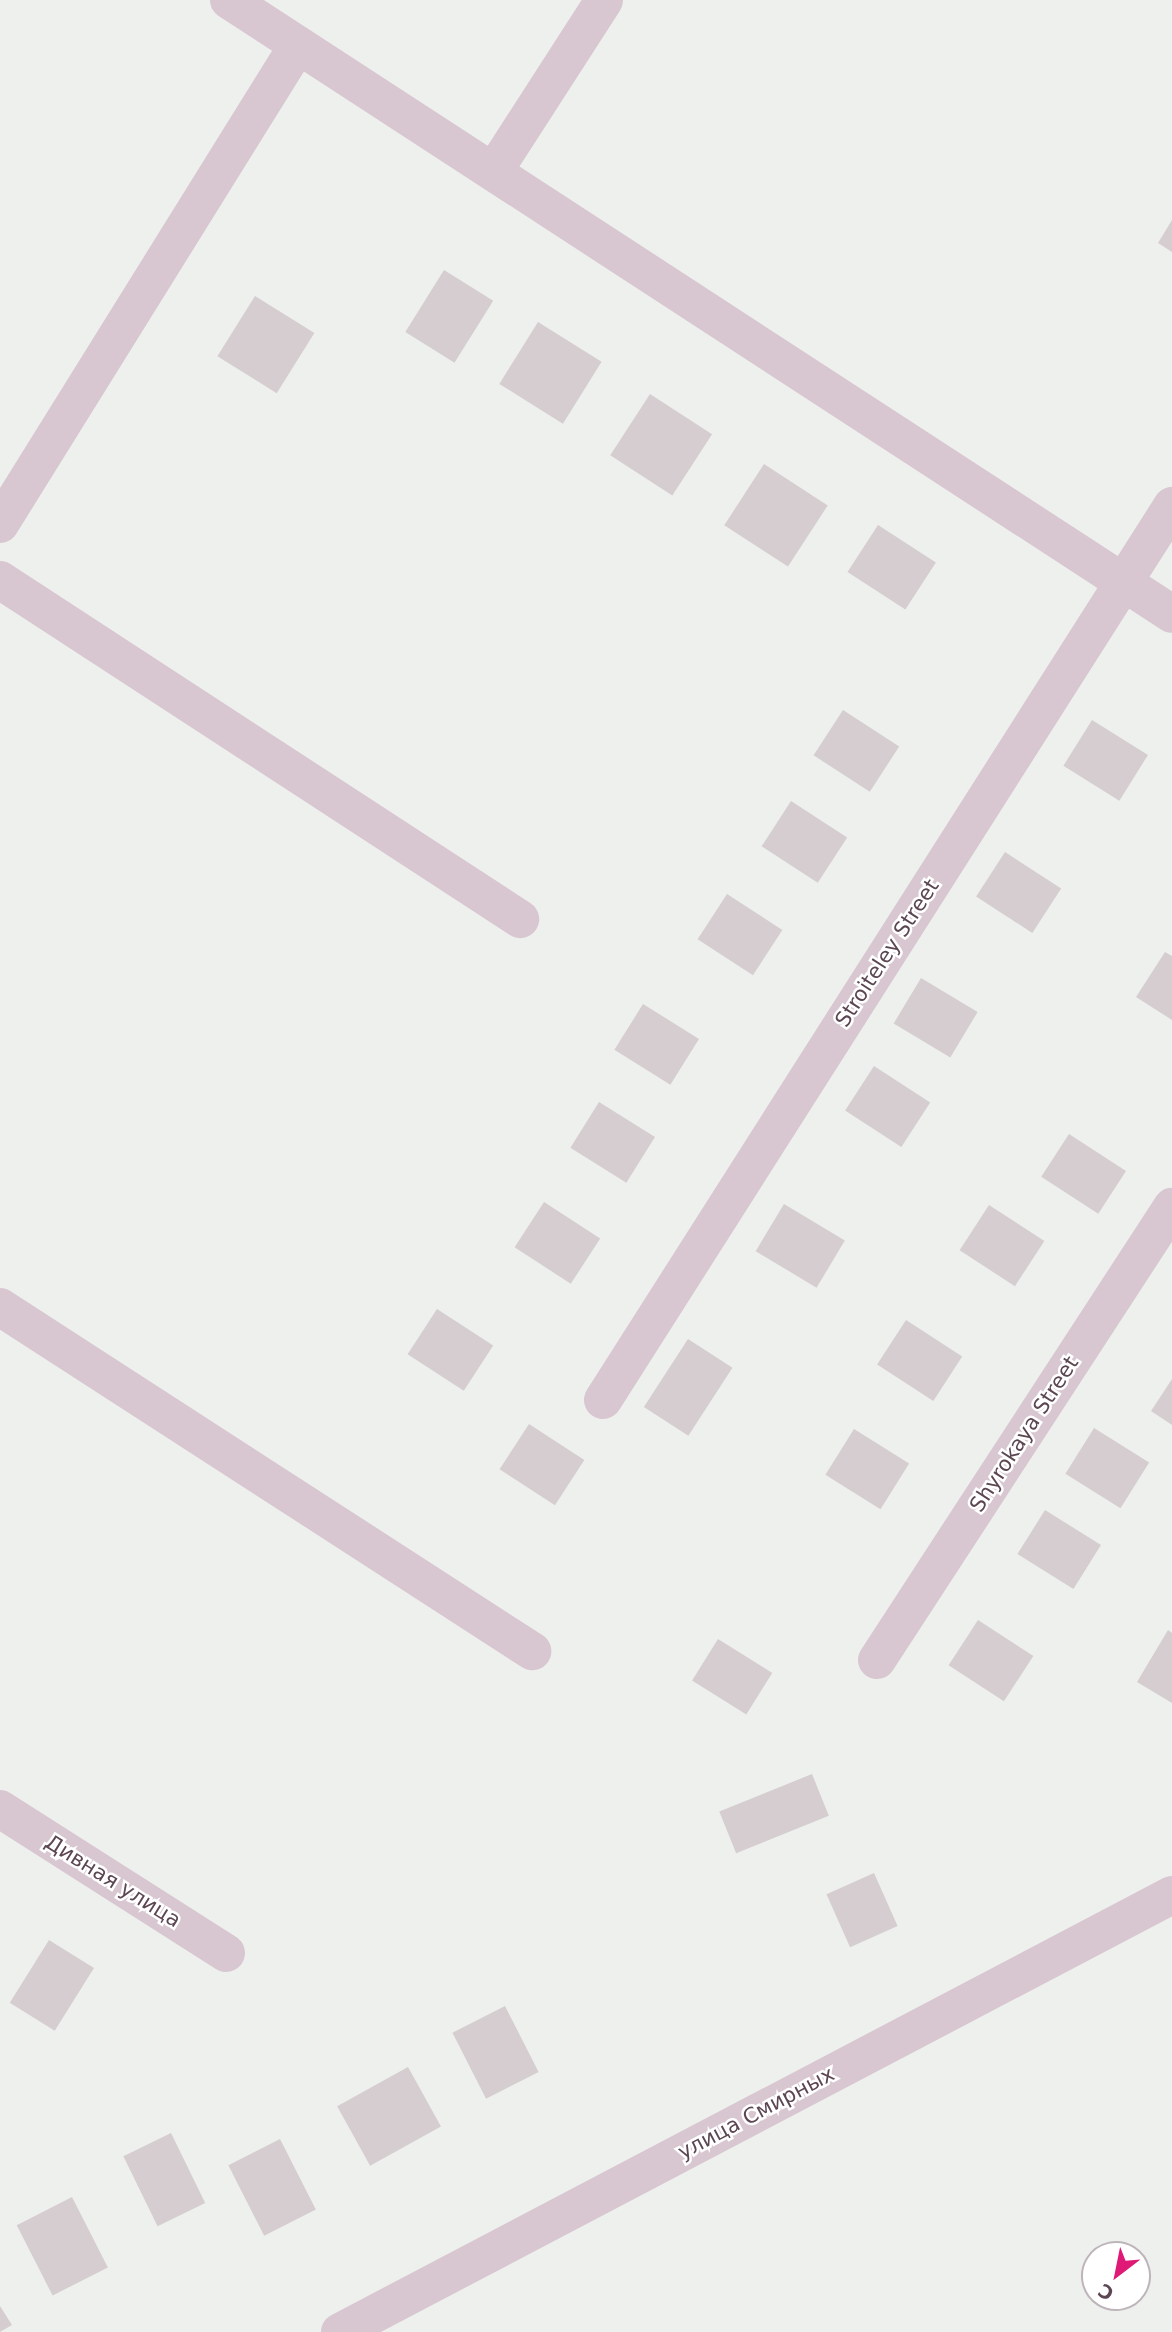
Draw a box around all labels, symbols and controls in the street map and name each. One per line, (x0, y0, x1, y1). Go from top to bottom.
street label: Stroiteley Street (830, 874, 944, 1032)
street label: Shyrokaya Street (964, 1351, 1084, 1517)
street label: Дивная улица (41, 1829, 185, 1933)
street label: улица Смирных (673, 2061, 839, 2165)
north arrow (1081, 2241, 1151, 2311)
text: С (1094, 2279, 1118, 2305)

